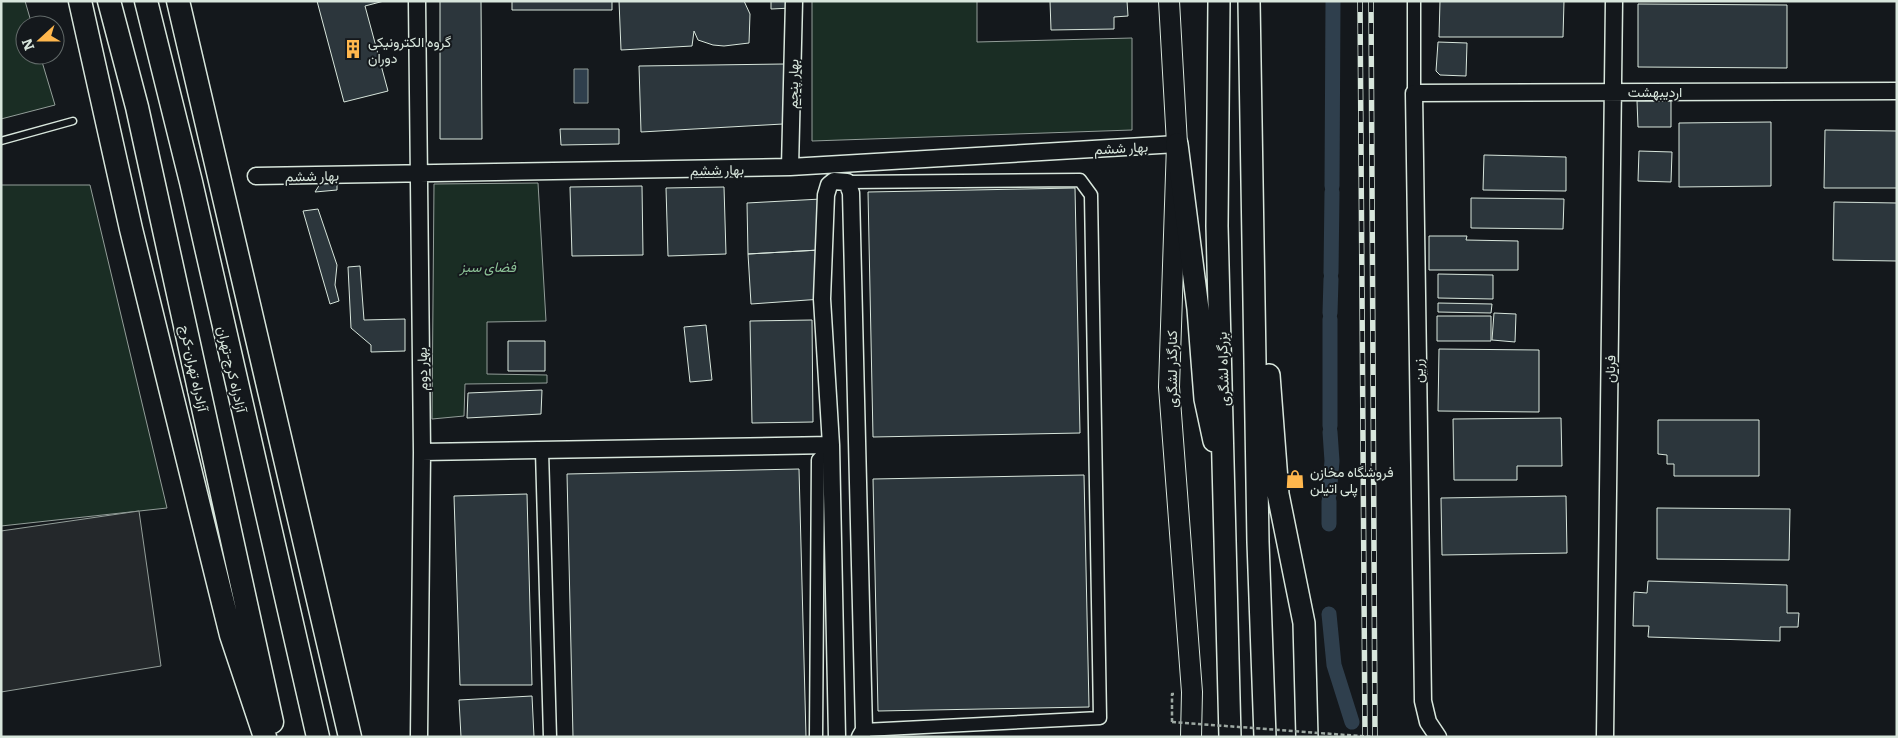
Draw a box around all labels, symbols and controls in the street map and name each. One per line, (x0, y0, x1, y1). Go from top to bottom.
north arrow (15, 15, 65, 65)
place label: گروه الکترونیکی دوران (368, 31, 451, 67)
text: N (15, 36, 38, 54)
building icon: گروه الکترونیکی دوران (342, 38, 364, 60)
street label: بهار پنجم (782, 59, 803, 109)
street label: اردیبهشت (1628, 81, 1682, 101)
street label: بهار ششم (1093, 136, 1149, 158)
street label: بهار ششم (690, 159, 744, 179)
street label: بهار ششم (285, 165, 339, 185)
park label: فضای سبز (459, 256, 517, 276)
street label: آزادراه تهران-کرج (174, 323, 214, 415)
street label: آزادراه کرج-تهران (211, 324, 253, 416)
street label: کنارگذر لشگری (1161, 330, 1181, 408)
street label: بزرگراه لشگری (1211, 332, 1233, 406)
street label: بهار دوم (411, 347, 431, 391)
street label: فرنان (1599, 355, 1619, 383)
street label: زرین (1407, 358, 1427, 383)
place label: فروشگاه مخازن پلی اتیلن (1310, 461, 1394, 498)
shop icon: فروشگاه مخازن پلی اتیلن (1284, 468, 1306, 490)

